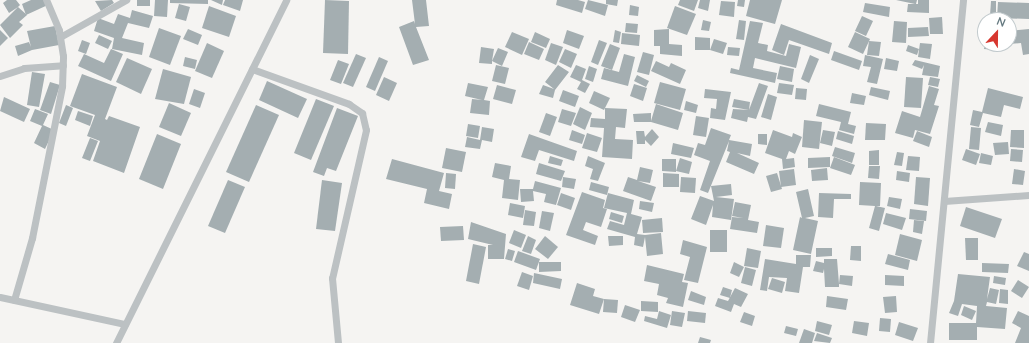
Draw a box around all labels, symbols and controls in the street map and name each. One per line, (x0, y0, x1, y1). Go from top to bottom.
north arrow (977, 12, 1017, 52)
text: N (995, 14, 1008, 29)

